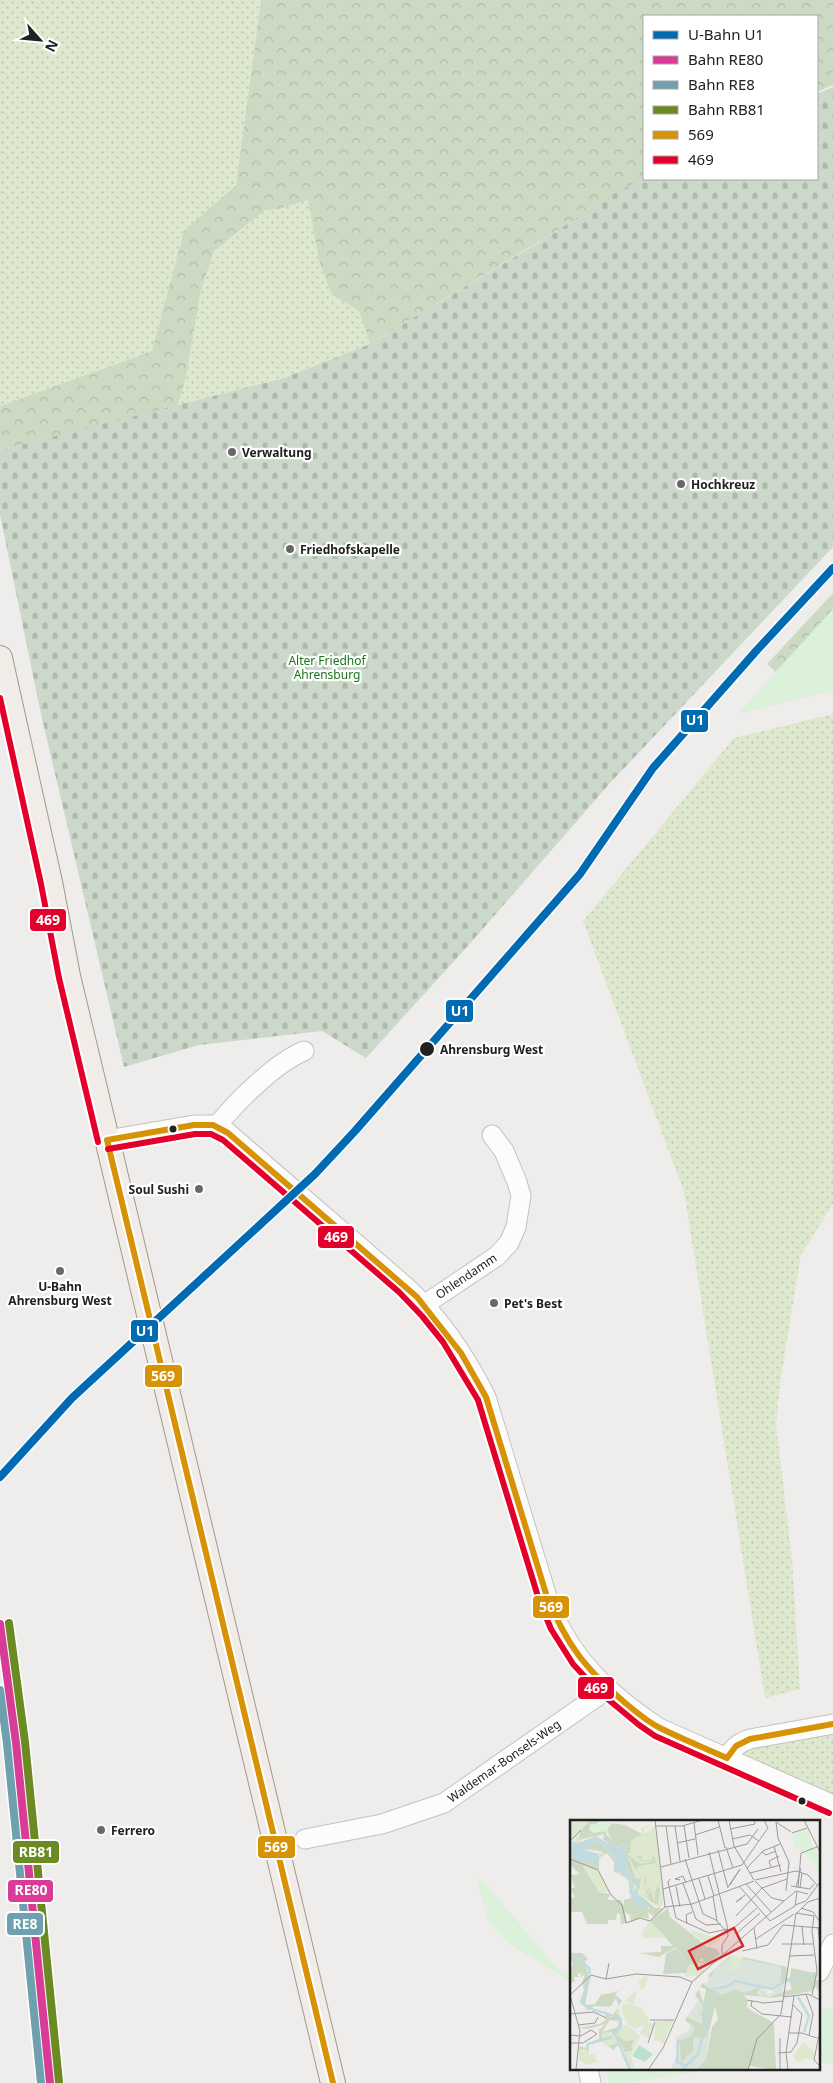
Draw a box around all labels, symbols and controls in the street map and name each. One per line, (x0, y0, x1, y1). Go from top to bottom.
north arrow (15, 15, 65, 65)
legend (643, 15, 818, 180)
text: U-Bahn U1 (688, 24, 764, 44)
text: N (41, 37, 63, 56)
text: Bahn RE80 (688, 49, 763, 69)
text: Bahn RE8 (688, 74, 755, 94)
text: Bahn RB81 (688, 99, 765, 119)
text: 569 (688, 124, 714, 144)
text: 469 (688, 149, 714, 169)
place label: Verwaltung (242, 444, 312, 461)
marker: Verwaltung (226, 446, 238, 458)
place label: Hochkreuz (691, 476, 755, 493)
marker: Hochkreuz (675, 478, 687, 490)
place label: Friedhofskapelle (300, 541, 400, 558)
marker: Friedhofskapelle (284, 543, 296, 555)
park label: Alter Friedhof Ahrensburg (288, 652, 366, 683)
line badge: U1 (680, 709, 709, 733)
text: U1 (686, 710, 704, 729)
line badge: 469 (29, 908, 67, 932)
text: 469 (36, 910, 60, 929)
line badge: U1 (445, 999, 474, 1023)
text: U1 (451, 1001, 469, 1020)
marker: Ahrensburg West (418, 1040, 436, 1058)
place label: Ahrensburg West (440, 1041, 543, 1058)
unlabelled marker (168, 1124, 178, 1134)
place label: Soul Sushi (129, 1181, 189, 1198)
marker: Soul Sushi (193, 1183, 205, 1195)
line badge: 469 (317, 1225, 355, 1249)
text: 469 (324, 1227, 348, 1246)
street label: Ohlendamm (432, 1249, 500, 1303)
marker: U-Bahn Ahrensburg West (54, 1265, 66, 1277)
place label: U-Bahn Ahrensburg West (8, 1278, 112, 1309)
place label: Pet's Best (504, 1295, 562, 1312)
marker: Pet's Best (488, 1297, 500, 1309)
line badge: U1 (130, 1319, 159, 1343)
text: U1 (136, 1321, 154, 1340)
line badge: 569 (144, 1364, 183, 1388)
text: 569 (151, 1366, 175, 1385)
line badge: 569 (532, 1595, 570, 1619)
text: 569 (539, 1597, 563, 1616)
line badge: 469 (577, 1676, 615, 1700)
text: 469 (584, 1678, 608, 1697)
street label: Waldemar-Bonsels-Weg (444, 1715, 564, 1807)
unlabelled marker (797, 1796, 807, 1806)
inset map (570, 1820, 820, 2070)
place label: Ferrero (111, 1822, 155, 1839)
marker: Ferrero (95, 1824, 107, 1836)
line badge: 569 (257, 1835, 296, 1859)
text: 569 (264, 1837, 288, 1856)
line badge: RB81 (12, 1840, 60, 1864)
text: RB81 (19, 1842, 53, 1861)
line badge: RE80 (7, 1879, 54, 1903)
text: RE80 (14, 1880, 48, 1899)
line badge: RE8 (6, 1912, 44, 1936)
text: RE8 (12, 1914, 38, 1933)

